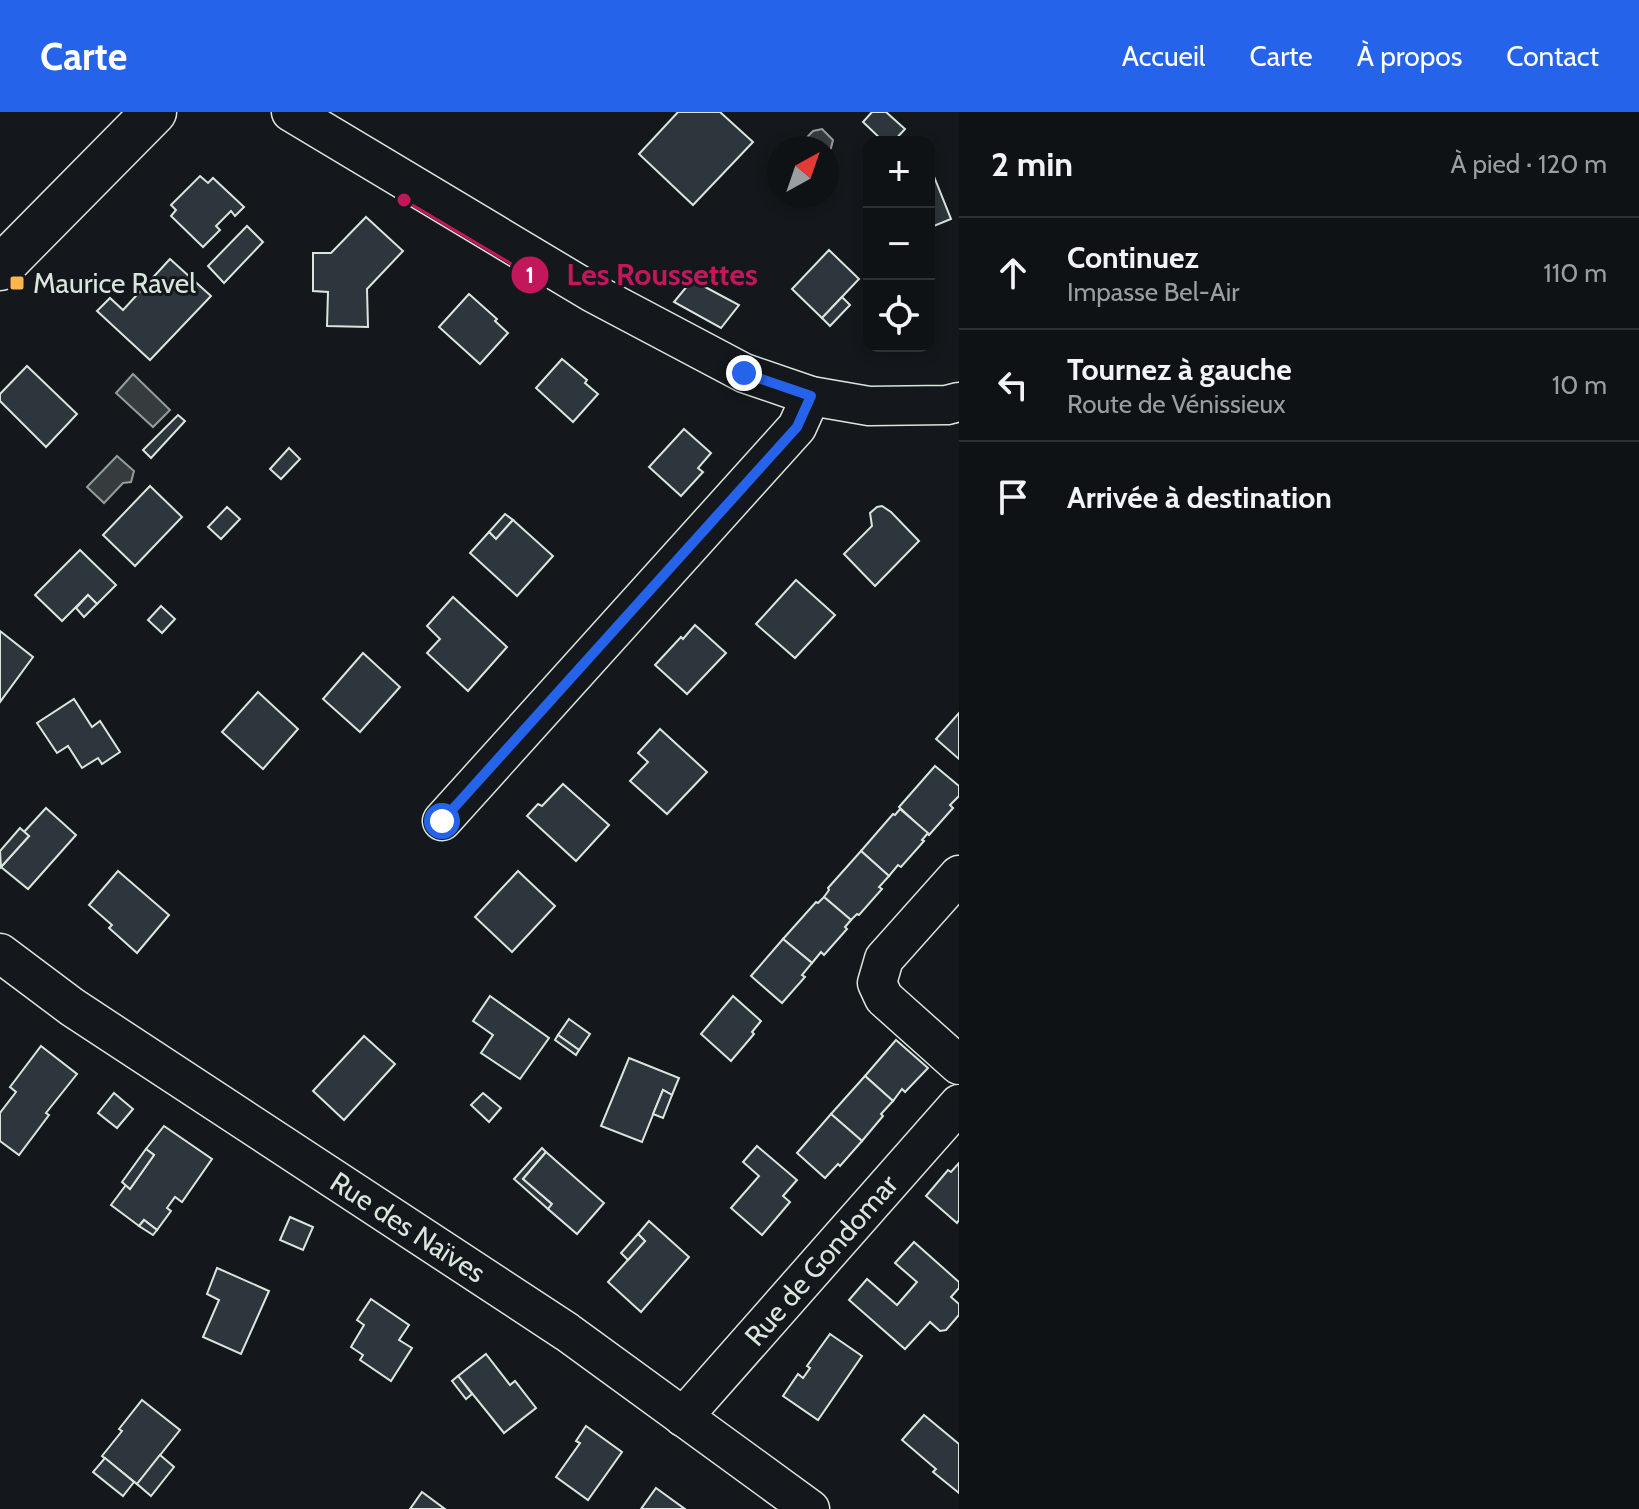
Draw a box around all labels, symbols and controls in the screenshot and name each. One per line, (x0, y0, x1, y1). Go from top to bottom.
text: Carte (40, 33, 127, 80)
text: Accueil (1122, 39, 1205, 73)
text: Carte (1249, 39, 1313, 73)
text: À propos (1357, 39, 1462, 73)
text: Contact (1506, 39, 1599, 73)
north arrow (767, 136, 839, 208)
map controls (863, 136, 935, 352)
button: + (863, 136, 935, 208)
text: 2 min (991, 143, 1073, 185)
text: À pied · 120 m (1451, 148, 1607, 180)
button: − (863, 208, 935, 280)
text: Continuez (1067, 239, 1199, 276)
callout: Les Roussettes (510, 248, 773, 302)
icon: ahead (991, 251, 1035, 295)
text: Les Roussettes (566, 256, 758, 293)
text: 110 m (1543, 257, 1607, 289)
text: 1 (526, 260, 534, 289)
place label: Maurice Ravel (33, 266, 196, 300)
marker: Maurice Ravel (8, 274, 26, 292)
text: Impasse Bel-Air (1067, 276, 1240, 308)
button: locate (863, 280, 935, 352)
text: Tournez à gauche (1067, 351, 1292, 388)
route end (726, 355, 762, 391)
icon: left (991, 363, 1035, 407)
text: 10 m (1552, 369, 1607, 401)
text: Route de Vénissieux (1067, 388, 1285, 420)
icon: arrive (991, 475, 1035, 519)
text: Arrivée à destination (1067, 479, 1332, 516)
route start (424, 803, 460, 839)
street label: Rue des Naïves (324, 1164, 492, 1290)
street label: Rue de Gondomar (737, 1167, 905, 1352)

